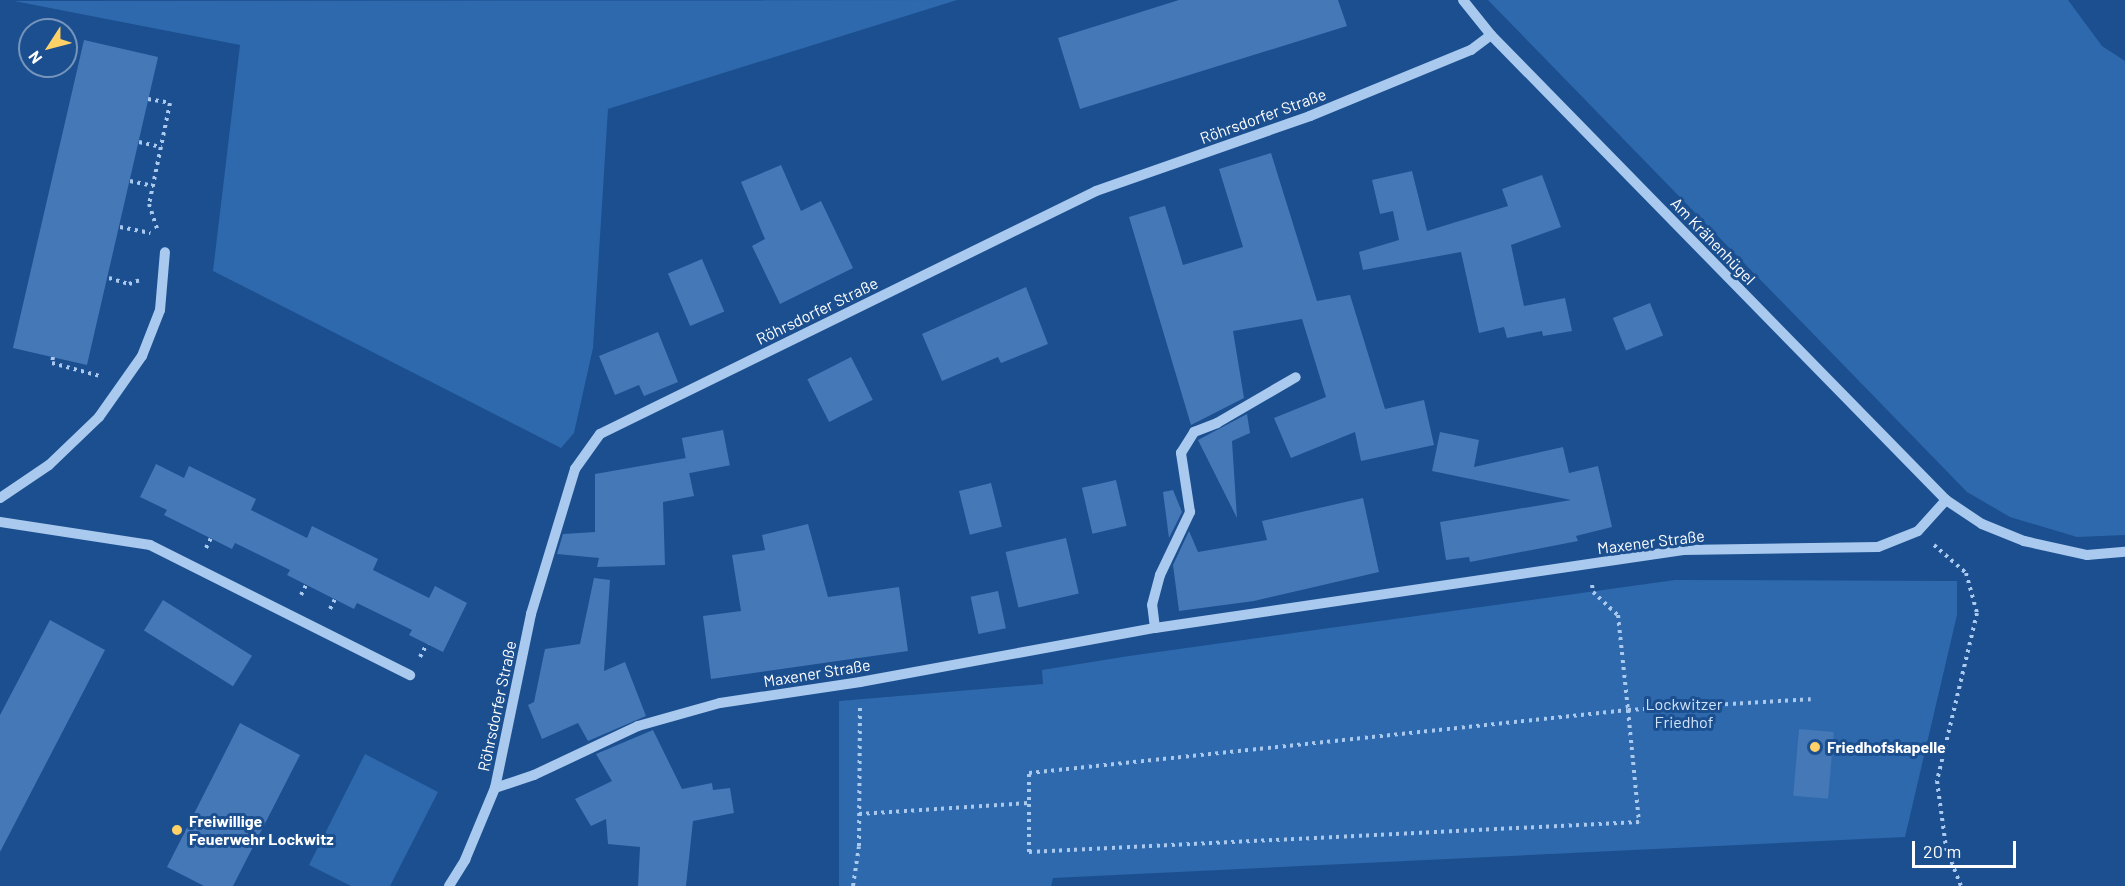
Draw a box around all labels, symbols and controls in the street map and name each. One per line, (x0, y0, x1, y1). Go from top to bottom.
north arrow (18, 18, 78, 78)
text: N (24, 48, 45, 68)
street label: Röhrsdorfer Straße (1197, 84, 1329, 148)
street label: Am Krähenhügel (1667, 194, 1759, 288)
street label: Röhrsdorfer Straße (753, 273, 881, 349)
street label: Maxener Straße (1596, 526, 1706, 558)
street label: Röhrsdorfer Straße (474, 639, 520, 773)
street label: Maxener Straße (762, 655, 872, 691)
park label: Lockwitzer Friedhof (1645, 694, 1723, 732)
place label: Friedhofskapelle (1827, 737, 1946, 757)
marker: Friedhofskapelle (1808, 740, 1822, 754)
place label: Freiwillige Feuerwehr Lockwitz (189, 811, 334, 849)
marker: Freiwillige Feuerwehr Lockwitz (170, 823, 184, 837)
scale bar (1915, 829, 2018, 867)
text: 20 m (1923, 840, 1961, 862)

